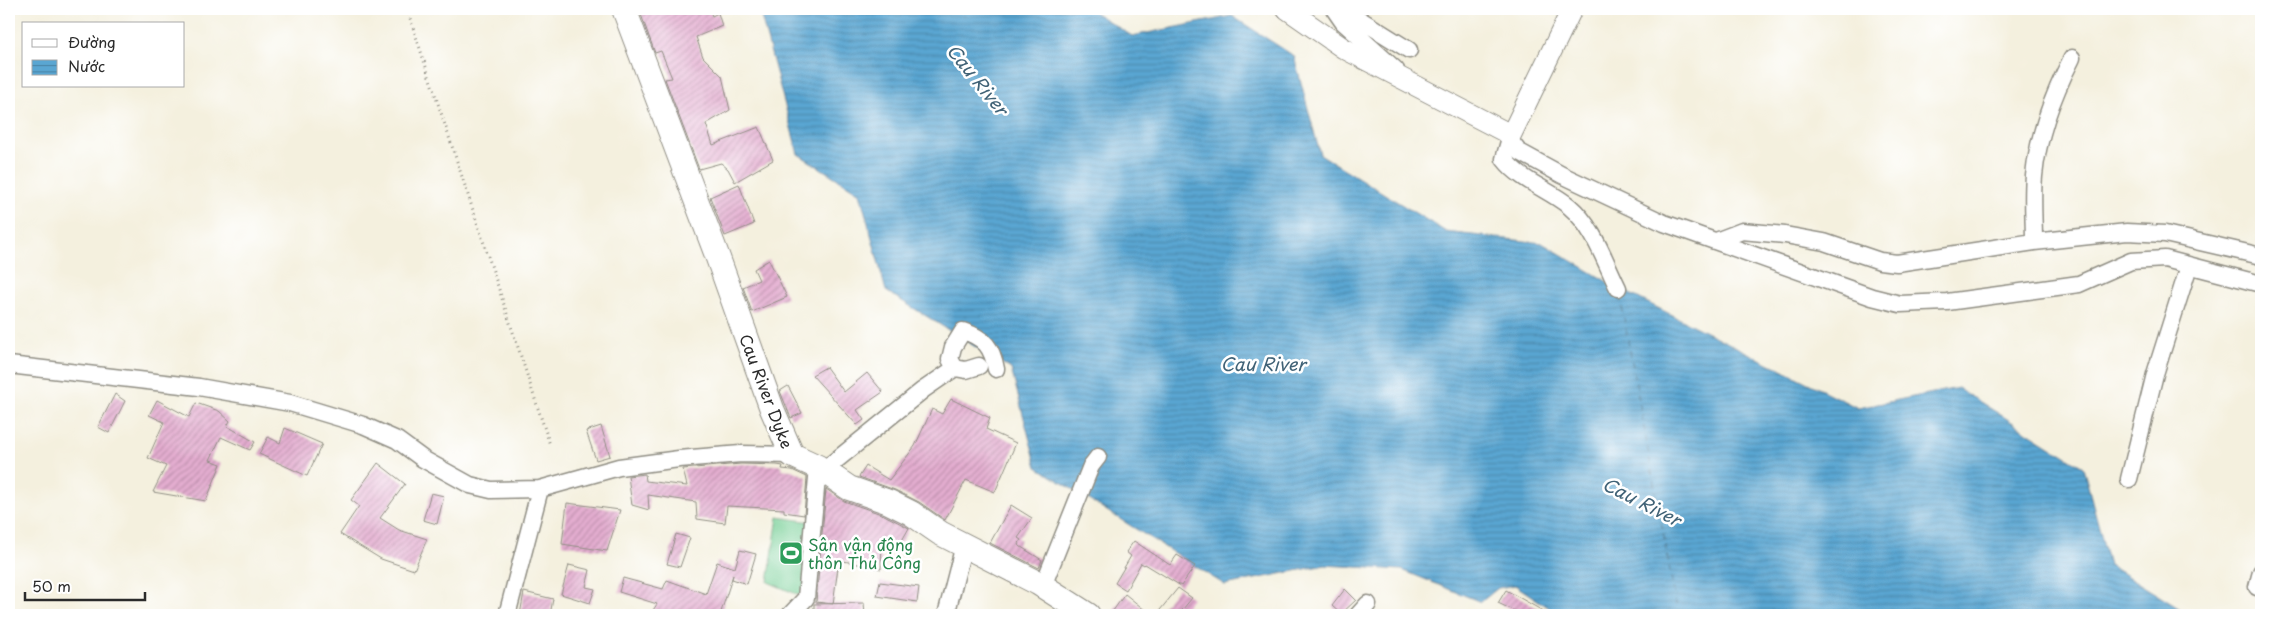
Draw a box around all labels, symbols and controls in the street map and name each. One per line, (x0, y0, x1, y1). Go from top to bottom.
legend (22, 22, 185, 88)
text: Đường (68, 30, 116, 53)
water label: Cau River (941, 38, 1017, 123)
text: Nước (68, 54, 105, 77)
street label: Cau River Dyke (734, 330, 800, 452)
water label: Cau River (1221, 350, 1308, 377)
water label: Cau River (1598, 470, 1688, 534)
place label: Sân vận động thôn Thủ Công (808, 532, 921, 574)
sports icon: Sân vận động thôn Thủ Công (778, 540, 804, 566)
scale bar (25, 569, 145, 601)
text: 50 m (32, 574, 71, 597)

